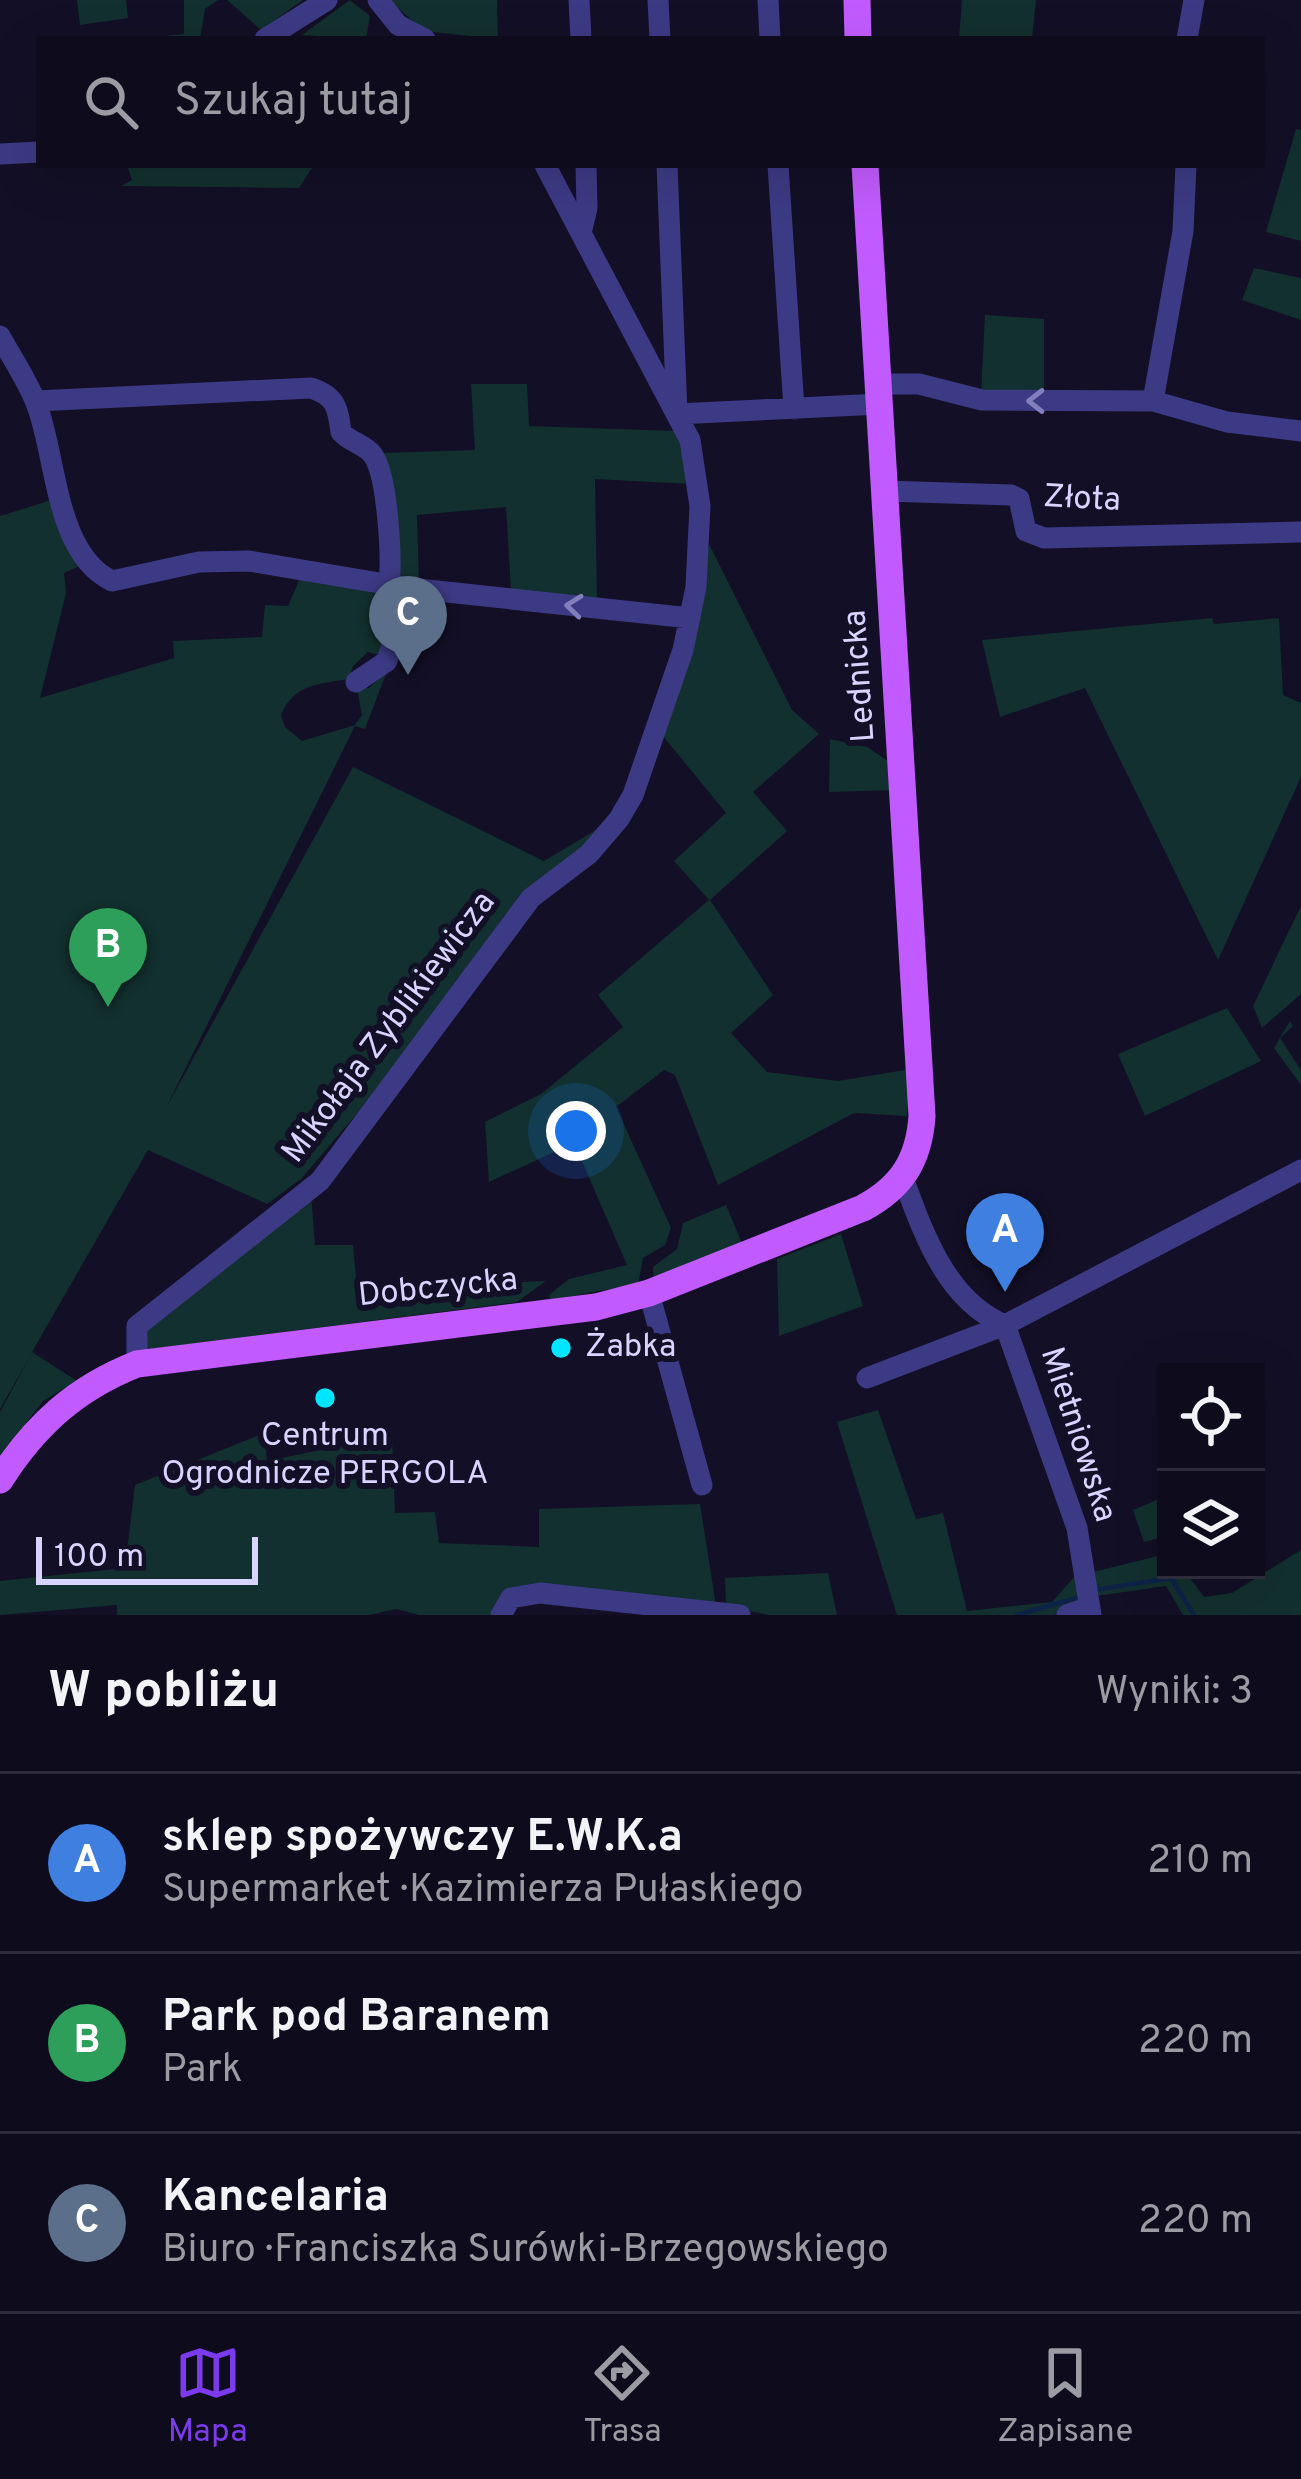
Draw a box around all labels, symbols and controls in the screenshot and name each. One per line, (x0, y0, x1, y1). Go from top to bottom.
search box (36, 36, 1265, 168)
icon: search (78, 69, 144, 135)
text: Szukaj tutaj (174, 74, 413, 131)
one-way arrow (1026, 388, 1044, 414)
street label: Złota (1042, 477, 1122, 523)
pin: C (369, 576, 447, 675)
one-way arrow (564, 593, 583, 619)
street label: Lednicka (835, 608, 887, 744)
street label: Mikołaja Zyblikiewicza (274, 884, 506, 1172)
pin: B (69, 908, 147, 1007)
your location (546, 1101, 606, 1161)
pin: A (966, 1193, 1044, 1292)
street label: Dobczycka (356, 1260, 520, 1318)
place label: Żabka (585, 1327, 676, 1369)
marker: Żabka (548, 1335, 574, 1361)
street label: Mietniowska (1029, 1342, 1125, 1528)
map controls (1157, 1363, 1265, 1579)
button: locate (1157, 1363, 1265, 1471)
marker: Centrum Ogrodnicze PERGOLA (312, 1385, 338, 1411)
place label: Centrum Ogrodnicze PERGOLA (161, 1416, 489, 1496)
button: layers (1157, 1471, 1265, 1579)
scale bar (36, 1531, 258, 1584)
text: 100 m (54, 1537, 144, 1579)
text: W pobliżu (48, 1661, 279, 1726)
text: Wyniki: 3 (1096, 1669, 1253, 1718)
text: sklep spożywczy E.W.K.a (162, 1810, 683, 1867)
text: A (73, 1838, 101, 1887)
text: 210 m (1147, 1838, 1253, 1887)
text: Supermarket · Kazimierza Pułaskiego (162, 1867, 804, 1916)
text: Park pod Baranem (162, 1990, 551, 2047)
text: B (74, 2018, 100, 2067)
text: 220 m (1138, 2018, 1253, 2067)
text: Park (162, 2047, 243, 2096)
text: Kancelaria (162, 2170, 389, 2227)
text: C (75, 2198, 99, 2247)
text: 220 m (1138, 2198, 1253, 2247)
text: Biuro · Franciszka Surówki-Brzegowskiego (162, 2227, 889, 2276)
tab: Mapa (168, 2340, 248, 2454)
tab: Trasa (583, 2340, 662, 2454)
tab: Zapisane (997, 2340, 1133, 2454)

